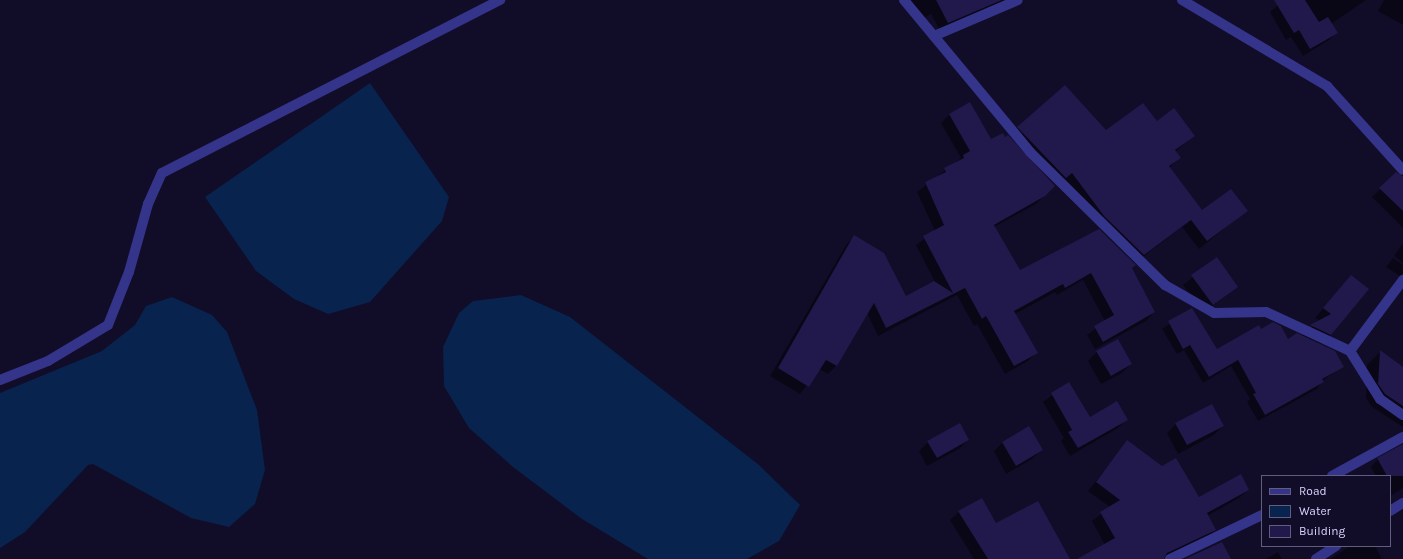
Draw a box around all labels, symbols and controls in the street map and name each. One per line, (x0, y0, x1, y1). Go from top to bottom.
legend (1261, 475, 1391, 547)
text: Road (1299, 484, 1327, 498)
text: Water (1299, 504, 1331, 518)
text: Building (1299, 524, 1345, 538)

